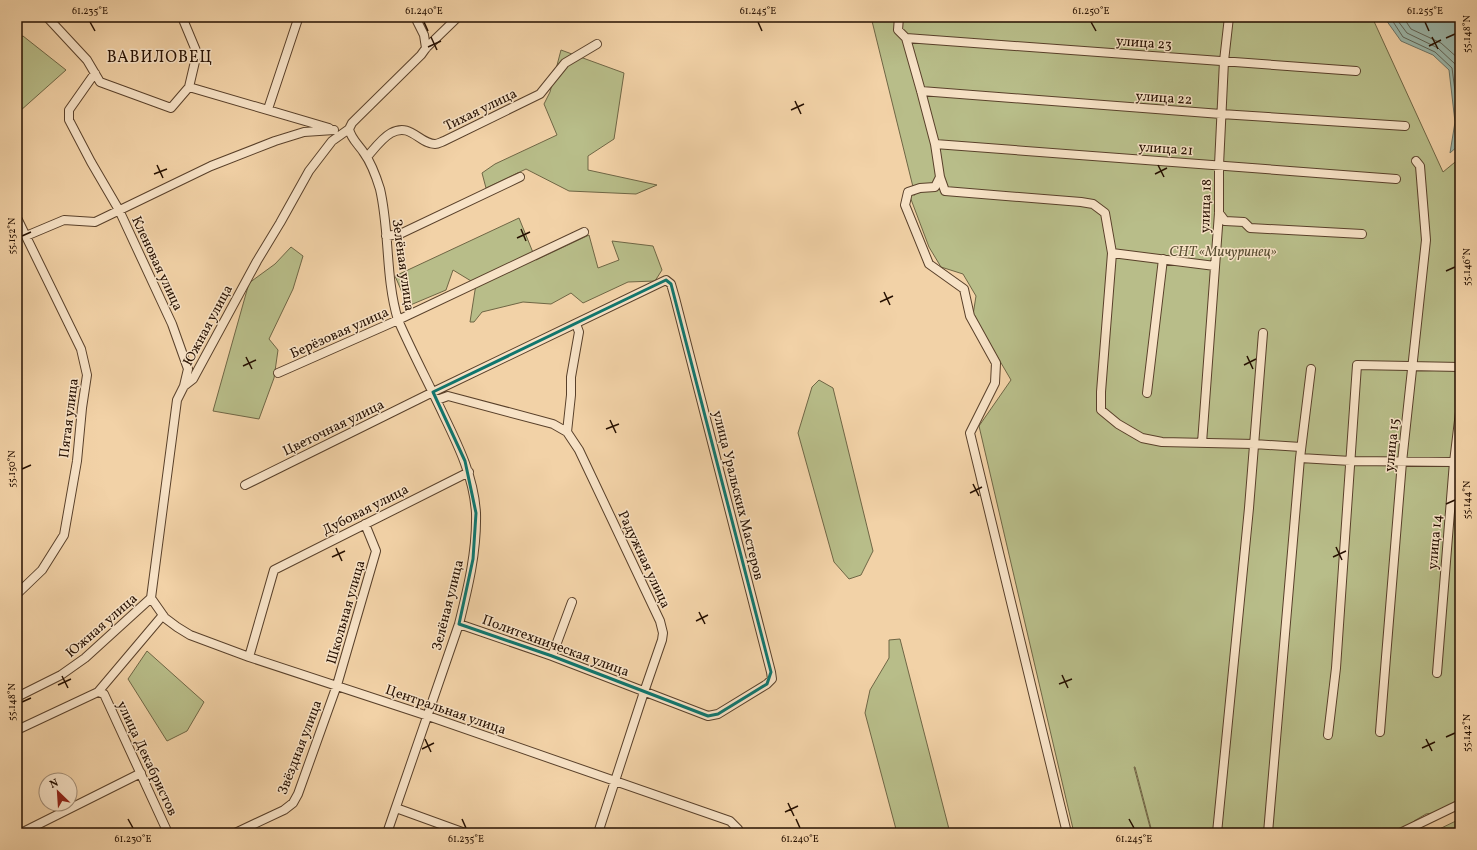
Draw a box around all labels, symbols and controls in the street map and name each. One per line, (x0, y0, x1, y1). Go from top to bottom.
text: 61.235°E (72, 4, 108, 18)
text: 61.240°E (405, 4, 443, 18)
text: 61.245°E (740, 4, 776, 18)
text: 61.250°E (1073, 4, 1109, 18)
text: 61.255°E (1407, 4, 1443, 18)
text: 55.148°N (1460, 14, 1474, 53)
street label: улица 23 (1115, 32, 1173, 55)
district label: ВАВИЛОВЕЦ (107, 47, 213, 69)
street label: Тихая улица (441, 84, 520, 136)
street label: улица 22 (1135, 87, 1193, 110)
street label: улица 21 (1138, 138, 1194, 161)
street label: улица 18 (1196, 179, 1217, 234)
street label: Кленовая улица (126, 213, 187, 314)
text: 55.152°N (5, 217, 19, 255)
street label: Зелёная улица (387, 218, 418, 313)
park label: СНТ «Мичуринец» (1169, 243, 1277, 262)
text: 55.146°N (1460, 247, 1474, 286)
street label: Южная улица (179, 282, 238, 370)
street label: Берёзовая улица (287, 303, 392, 364)
street label: Пятая улица (55, 377, 84, 459)
street label: Цветочная улица (280, 396, 388, 461)
street label: улица Уральских Мастеров (707, 409, 768, 582)
street label: улица 15 (1380, 417, 1405, 473)
text: 55.150°N (5, 450, 19, 488)
street label: Дубовая улица (319, 480, 412, 540)
text: 55.144°N (1460, 480, 1474, 519)
street label: Радужная улица (613, 508, 675, 612)
street label: улица 14 (1424, 514, 1447, 571)
street label: Школьная улица (323, 558, 370, 667)
street label: Зелёная улица (428, 558, 469, 653)
street label: Южная улица (62, 590, 142, 663)
street label: Политехническая улица (479, 611, 632, 682)
street label: Центральная улица (383, 681, 509, 740)
text: 55.148°N (5, 682, 19, 721)
street label: улица Декабристов (112, 698, 182, 819)
street label: Звёздная улица (274, 698, 327, 798)
text: 55.142°N (1460, 713, 1474, 752)
north arrow (38, 772, 78, 812)
text: N (48, 776, 61, 793)
text: 61.230°E (115, 832, 151, 846)
text: 61.235°E (448, 832, 484, 846)
text: 61.240°E (781, 832, 819, 846)
text: 61.245°E (1116, 832, 1152, 846)

